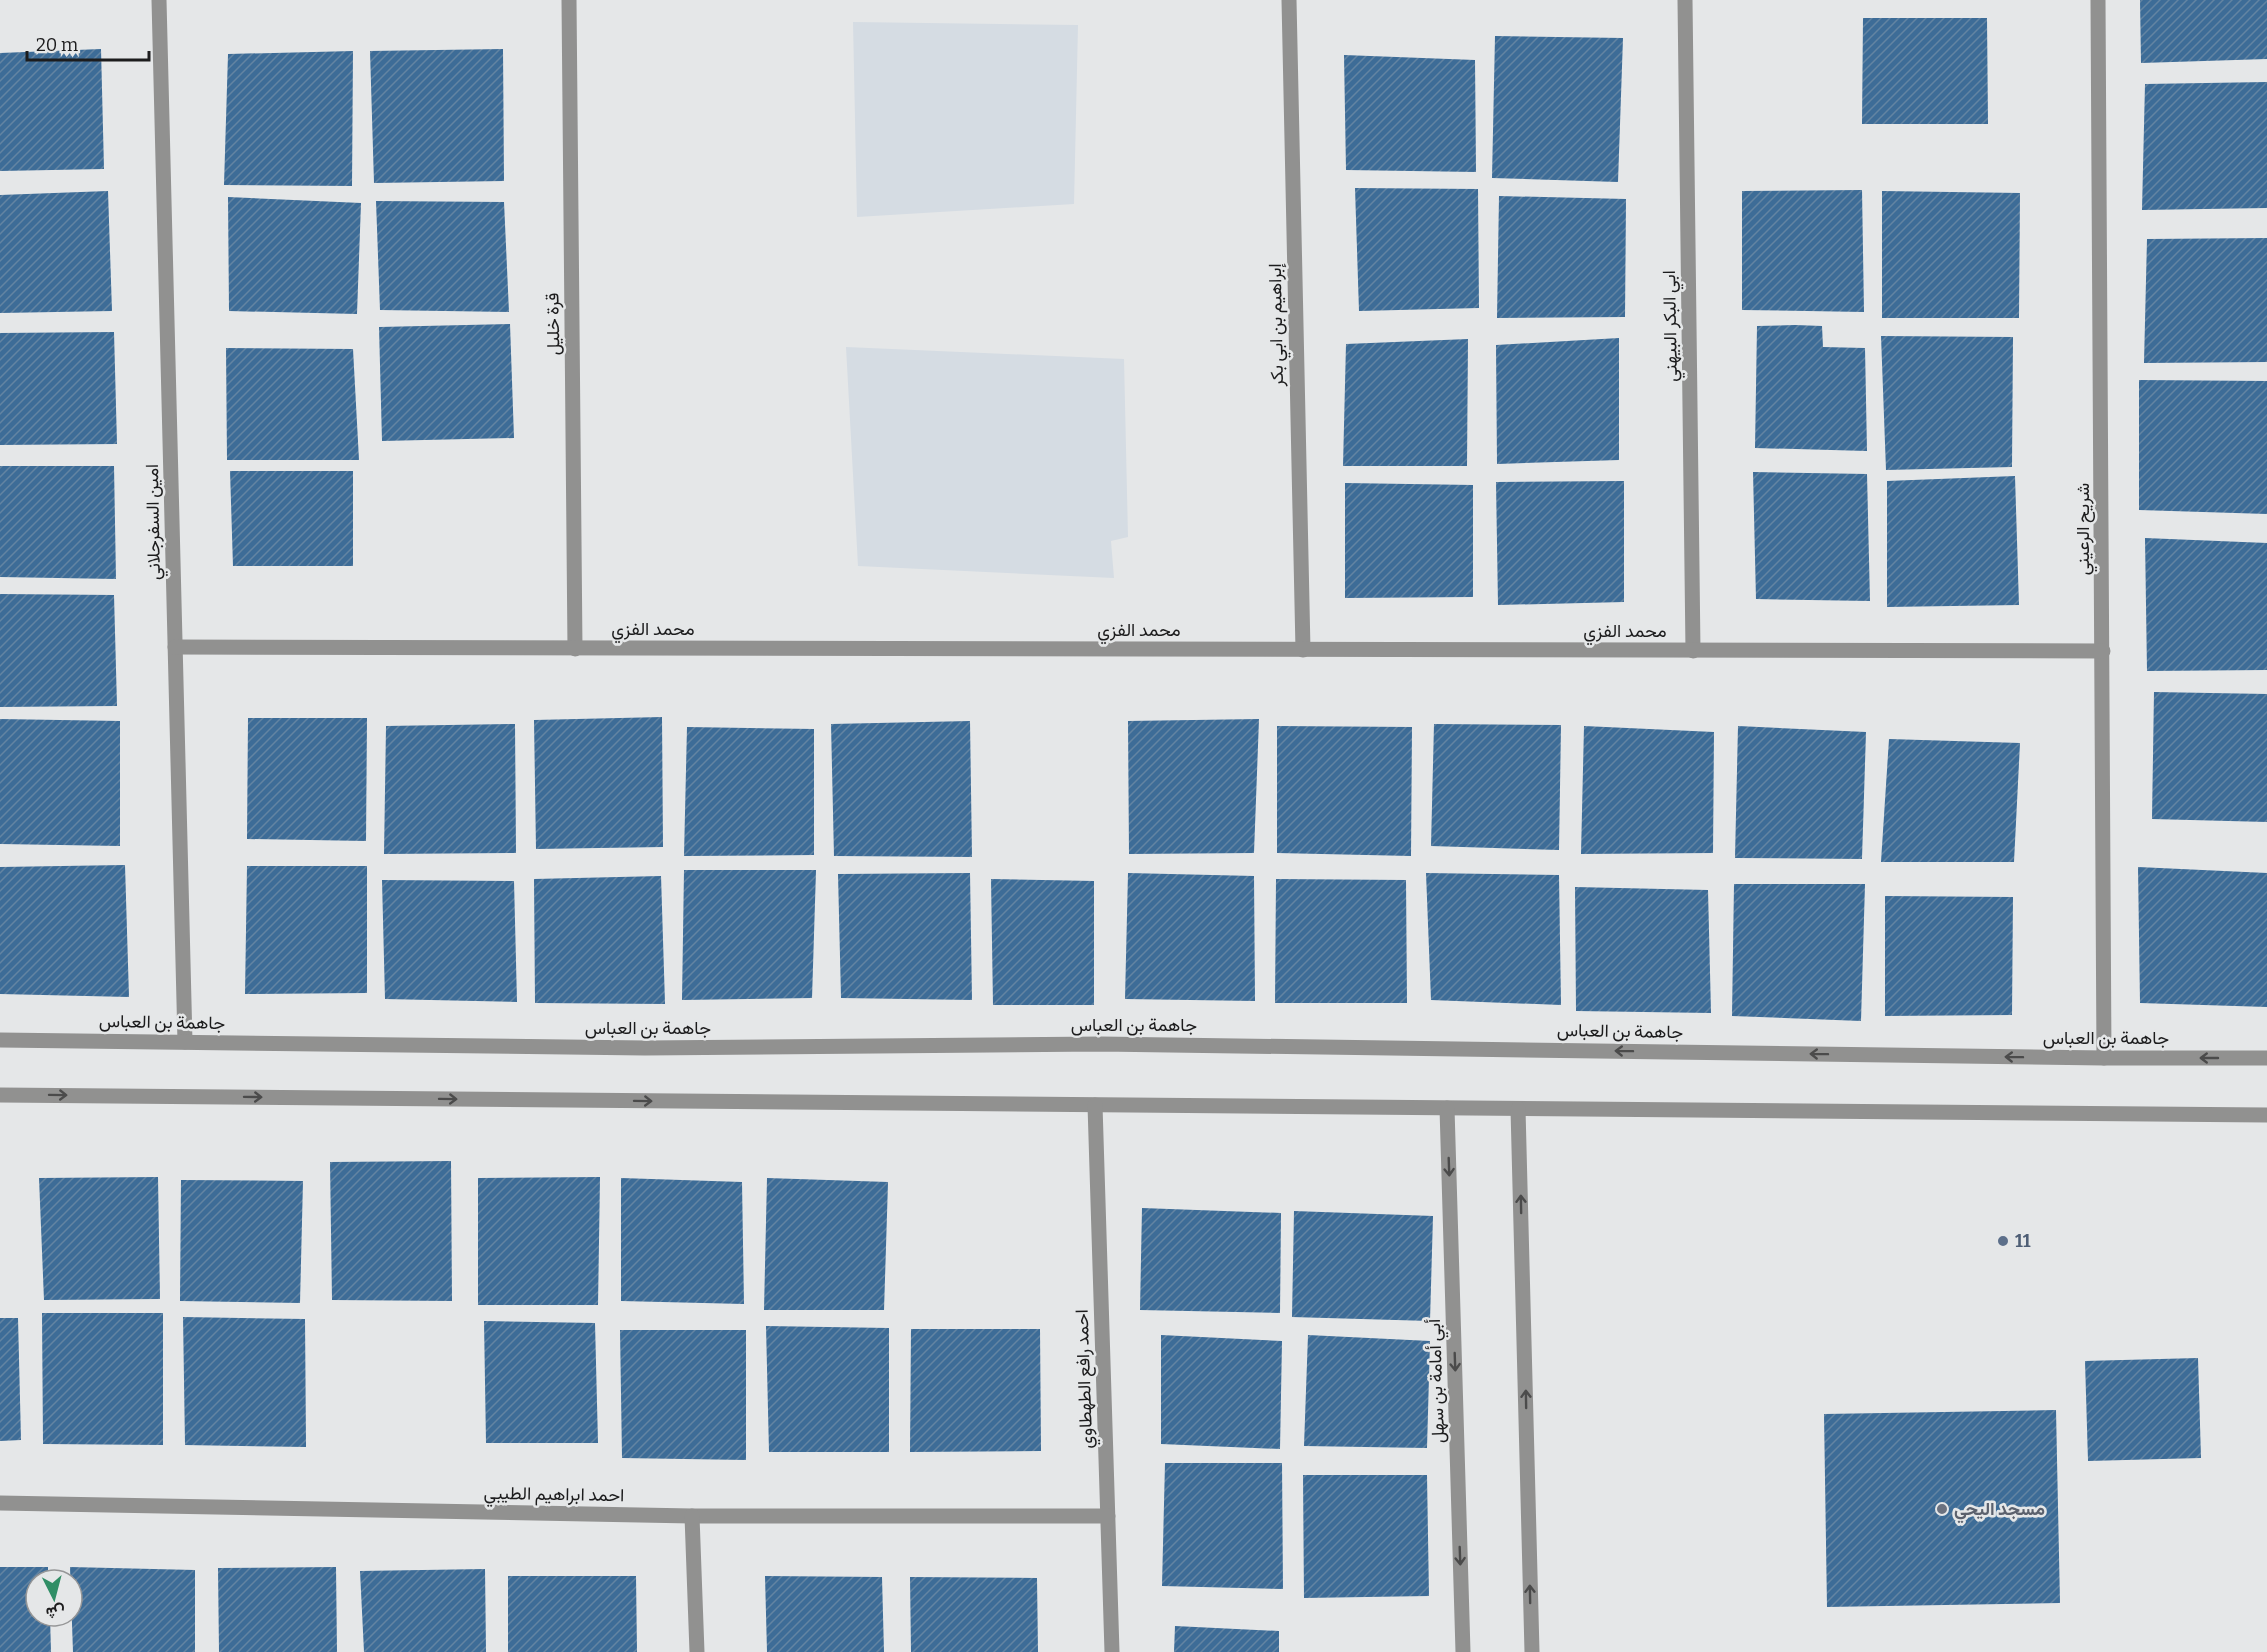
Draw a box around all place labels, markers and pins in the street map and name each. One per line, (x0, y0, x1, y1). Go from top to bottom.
place label: 11 (2015, 1230, 2031, 1252)
marker: 11 (1996, 1234, 2010, 1248)
place label: مسجد اليحي (1954, 1498, 2045, 1524)
marker: مسجد اليحي (1935, 1502, 1949, 1516)

